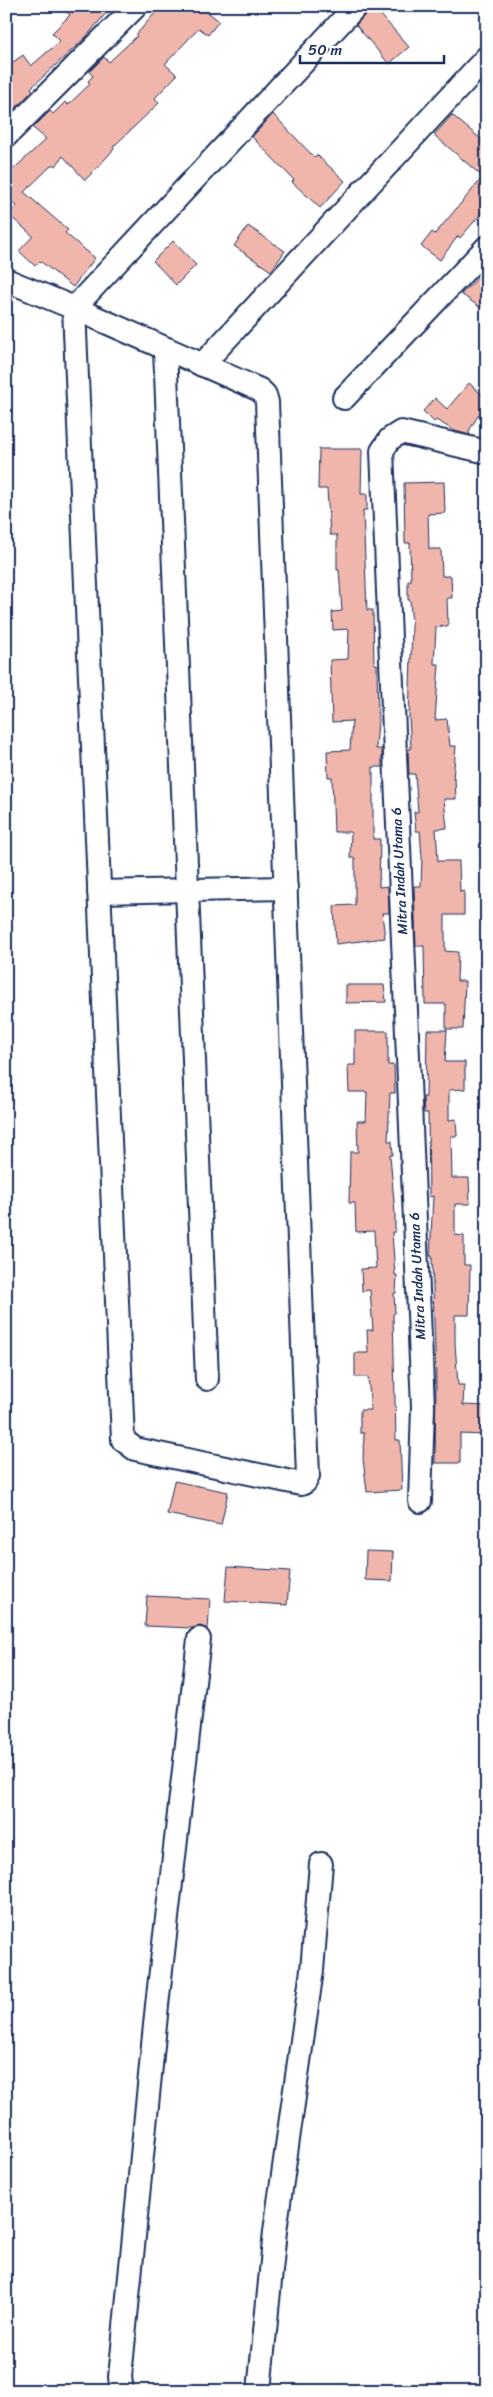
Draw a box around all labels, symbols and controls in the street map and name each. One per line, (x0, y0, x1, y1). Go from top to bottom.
scale bar (300, 32, 444, 64)
text: 50 m (308, 37, 343, 63)
street label: Mitra Indah Utama 6 (384, 807, 415, 935)
street label: Mitra Indah Utama 6 (402, 1212, 433, 1340)

